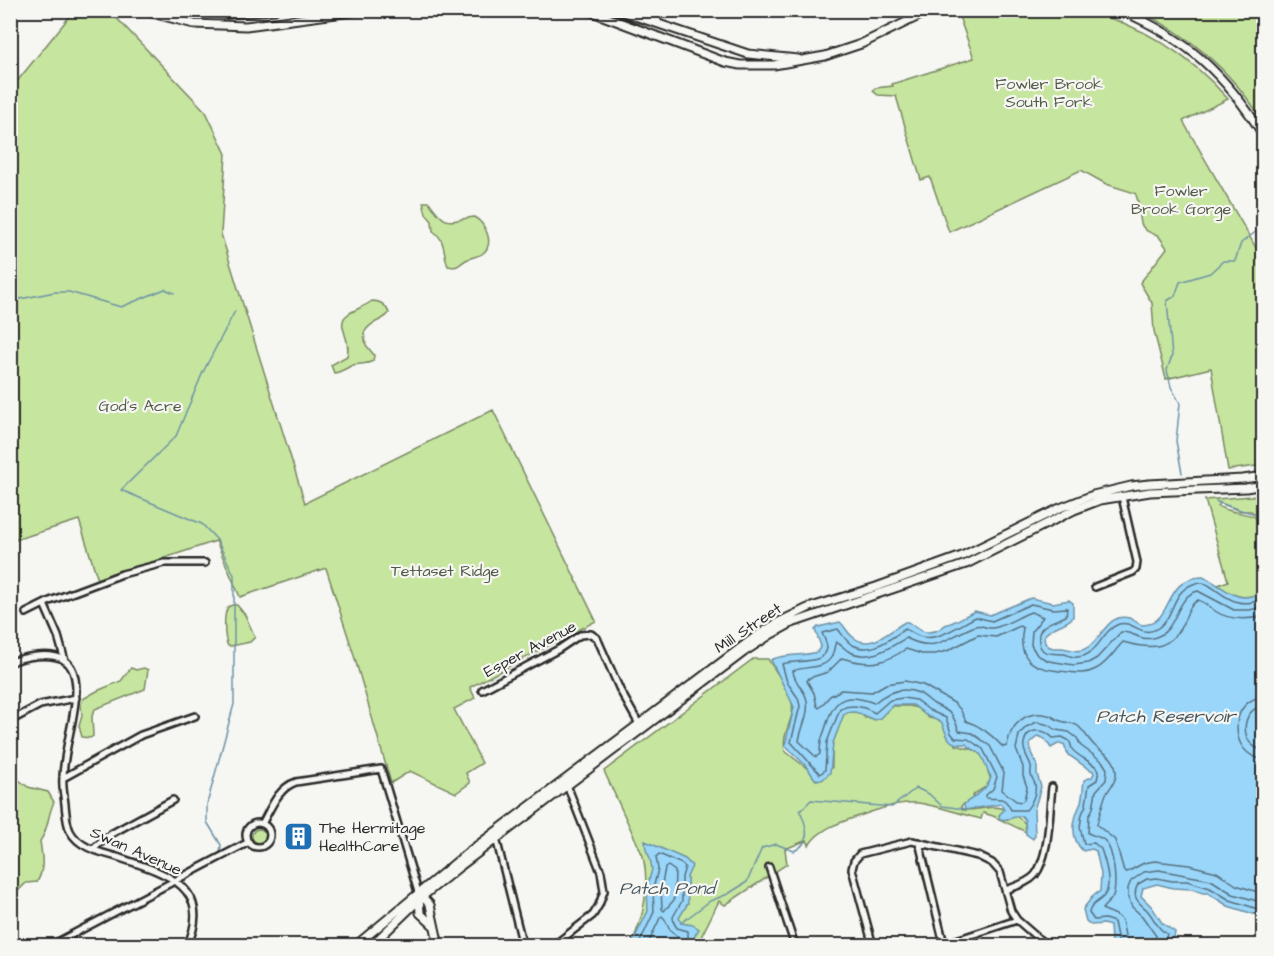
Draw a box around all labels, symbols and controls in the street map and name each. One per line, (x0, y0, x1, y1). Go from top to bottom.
park label: Fowler Brook South Fork (995, 73, 1103, 113)
park label: Fowler Brook Gorge (1131, 180, 1231, 221)
park label: God's Acre (98, 395, 182, 417)
park label: Tettaset Ridge (391, 560, 499, 583)
street label: Mill Street (710, 597, 786, 658)
street label: Esper Avenue (480, 615, 581, 683)
water label: Patch Reservoir (1097, 704, 1237, 729)
place label: The Hermitage HealthCare (319, 817, 426, 857)
street label: Swan Avenue (87, 821, 185, 881)
building icon: The Hermitage HealthCare (282, 821, 314, 853)
water label: Patch Pond (619, 876, 718, 901)

